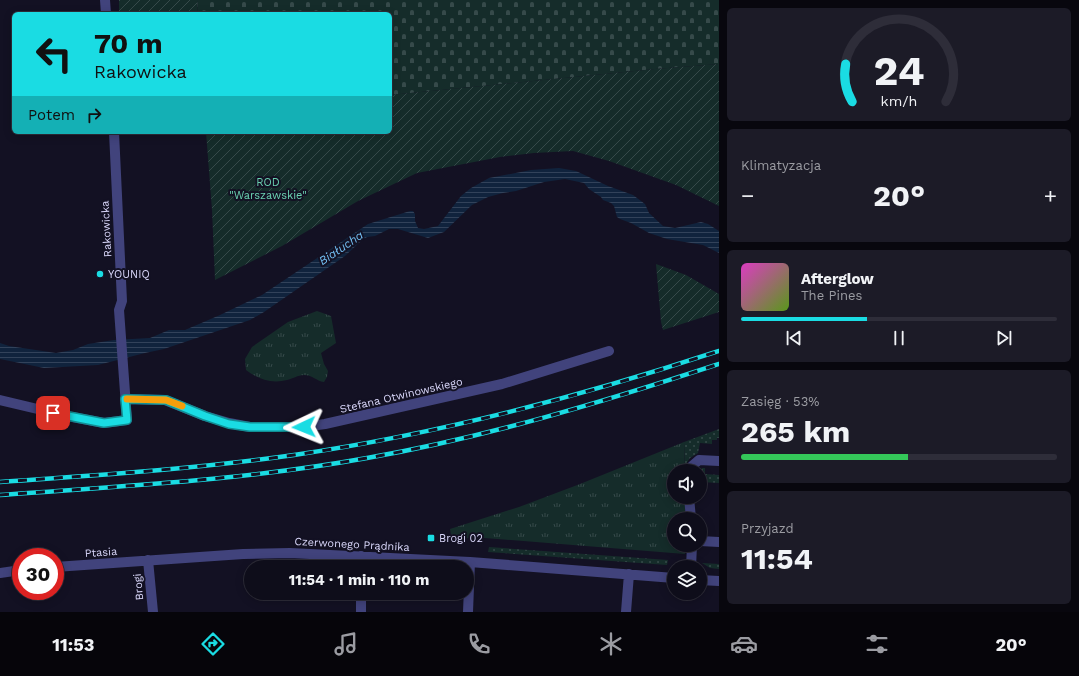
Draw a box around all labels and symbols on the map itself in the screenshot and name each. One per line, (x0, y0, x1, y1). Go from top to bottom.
park label: ROD "Warszawskie" (229, 176, 307, 202)
street label: Rakowicka (99, 200, 114, 258)
water label: Białucha (316, 228, 366, 268)
place label: YOUNIQ (108, 268, 150, 281)
marker: YOUNIQ (95, 269, 105, 279)
street label: Stefana Otwinowskiego (338, 375, 464, 416)
pin (36, 396, 70, 430)
position arrow (283, 406, 325, 448)
place label: Brogi 02 (439, 532, 483, 545)
marker: Brogi 02 (426, 533, 436, 543)
street label: Czerwonego Prądnika (294, 535, 410, 554)
street label: Ptasia (84, 545, 118, 560)
speed limit sign: 30 (12, 548, 64, 600)
street label: Brogi (131, 573, 146, 601)

